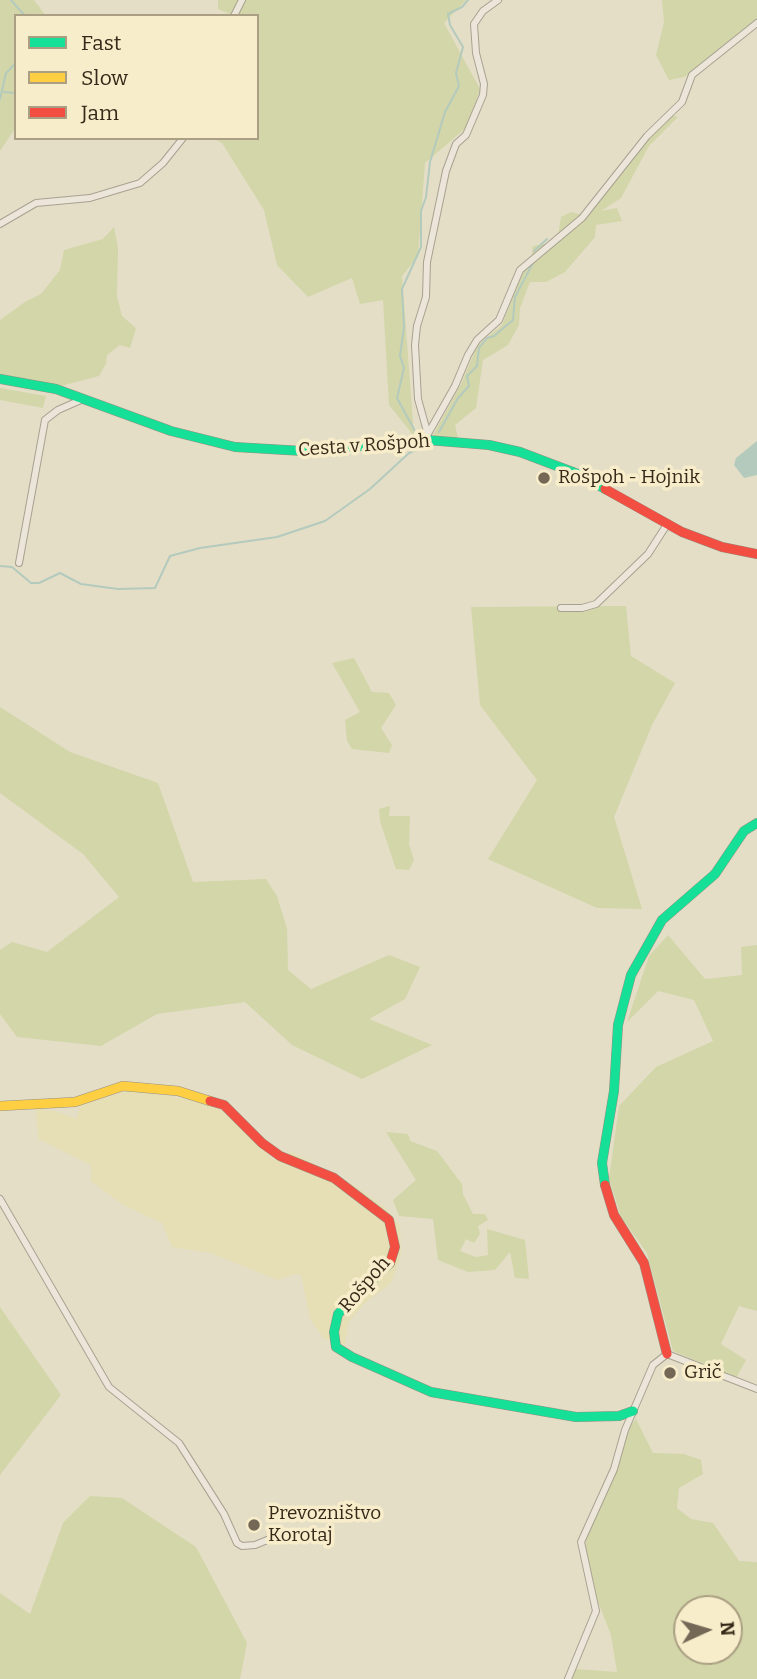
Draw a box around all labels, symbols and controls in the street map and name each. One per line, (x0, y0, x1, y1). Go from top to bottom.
legend (14, 14, 259, 140)
text: Fast (81, 30, 121, 56)
text: Slow (81, 65, 128, 91)
text: Jam (81, 100, 119, 126)
street label: Cesta v Rošpoh (297, 430, 431, 462)
place label: Rošpoh - Hojnik (558, 467, 700, 489)
marker: Rošpoh - Hojnik (536, 470, 552, 486)
street label: Rošpoh (335, 1252, 395, 1318)
place label: Grič (684, 1362, 722, 1384)
marker: Grič (662, 1365, 678, 1381)
place label: Prevozništvo Korotaj (268, 1503, 381, 1547)
marker: Prevozništvo Korotaj (246, 1517, 262, 1533)
north arrow (673, 1595, 743, 1665)
text: N (715, 1621, 739, 1637)

